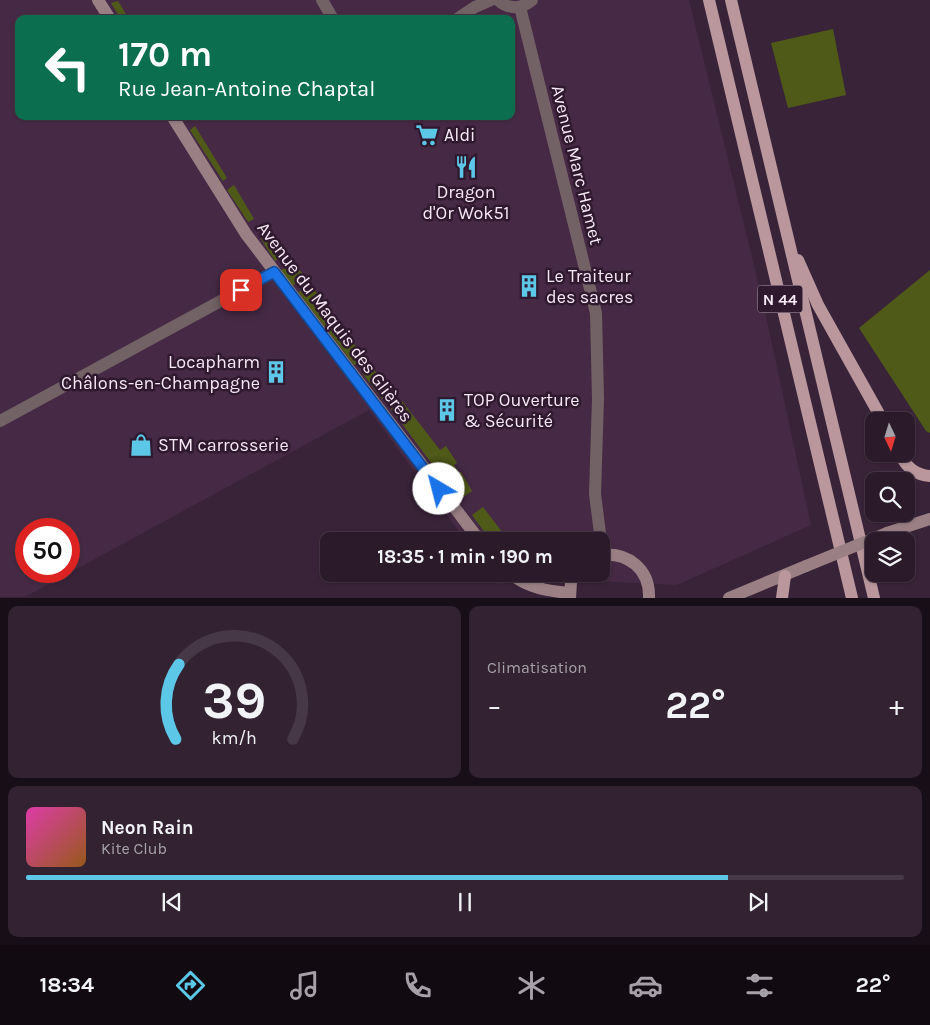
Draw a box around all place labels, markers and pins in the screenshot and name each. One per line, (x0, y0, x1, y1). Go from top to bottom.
supermarket icon: Aldi (414, 122, 440, 148)
place label: Aldi (444, 124, 475, 146)
restaurant icon: Dragon d'Or Wok51 (453, 154, 479, 180)
place label: Dragon d'Or Wok51 (422, 181, 510, 224)
place label: Le Traiteur des sacres (546, 265, 634, 308)
pin (220, 269, 262, 311)
building icon: Le Traiteur des sacres (516, 273, 542, 299)
place label: Locapharm Châlons-en-Champagne (61, 351, 260, 394)
building icon: Locapharm Châlons-en-Champagne (263, 359, 289, 385)
place label: TOP Ouverture & Sécurité (464, 389, 580, 432)
building icon: TOP Ouverture & Sécurité (434, 397, 460, 423)
shop icon: STM carrosserie (128, 432, 154, 458)
place label: STM carrosserie (158, 434, 289, 456)

